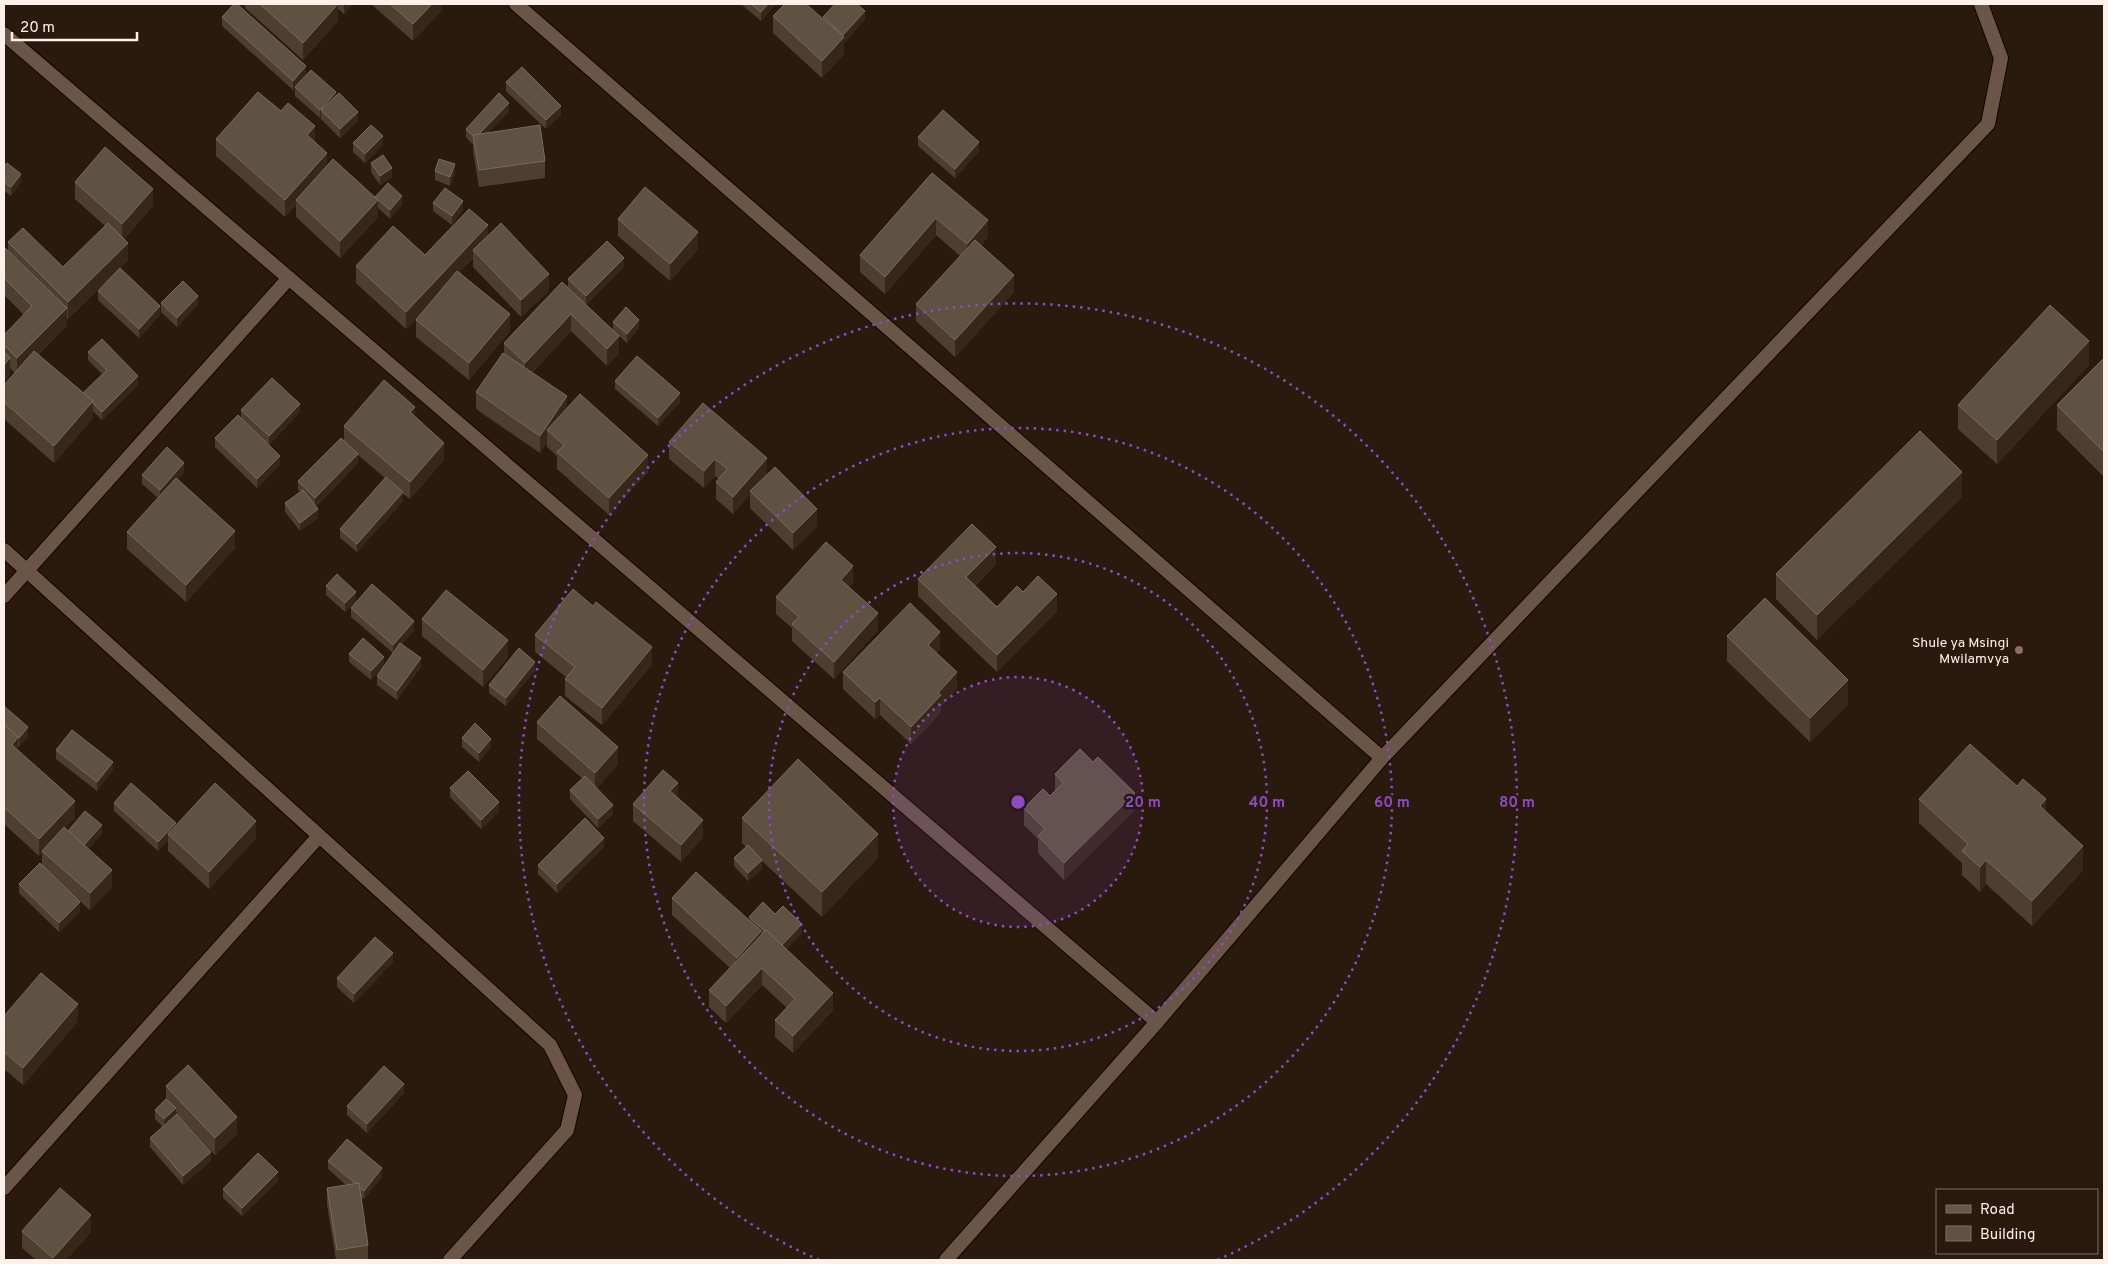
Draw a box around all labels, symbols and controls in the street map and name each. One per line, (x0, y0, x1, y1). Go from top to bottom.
scale bar (12, 10, 138, 42)
text: 20 m (20, 19, 55, 38)
place label: Shule ya Msingi Mwilamvya (1912, 635, 2009, 668)
marker: Shule ya Msingi Mwilamvya (2013, 644, 2025, 656)
centre of rings (1009, 793, 1027, 811)
text: 20 m (1125, 794, 1161, 813)
text: 40 m (1249, 794, 1285, 813)
text: 60 m (1374, 794, 1410, 813)
text: 80 m (1499, 794, 1535, 813)
legend (1936, 1189, 2098, 1254)
text: Road (1980, 1201, 2015, 1220)
text: Building (1980, 1226, 2035, 1245)

